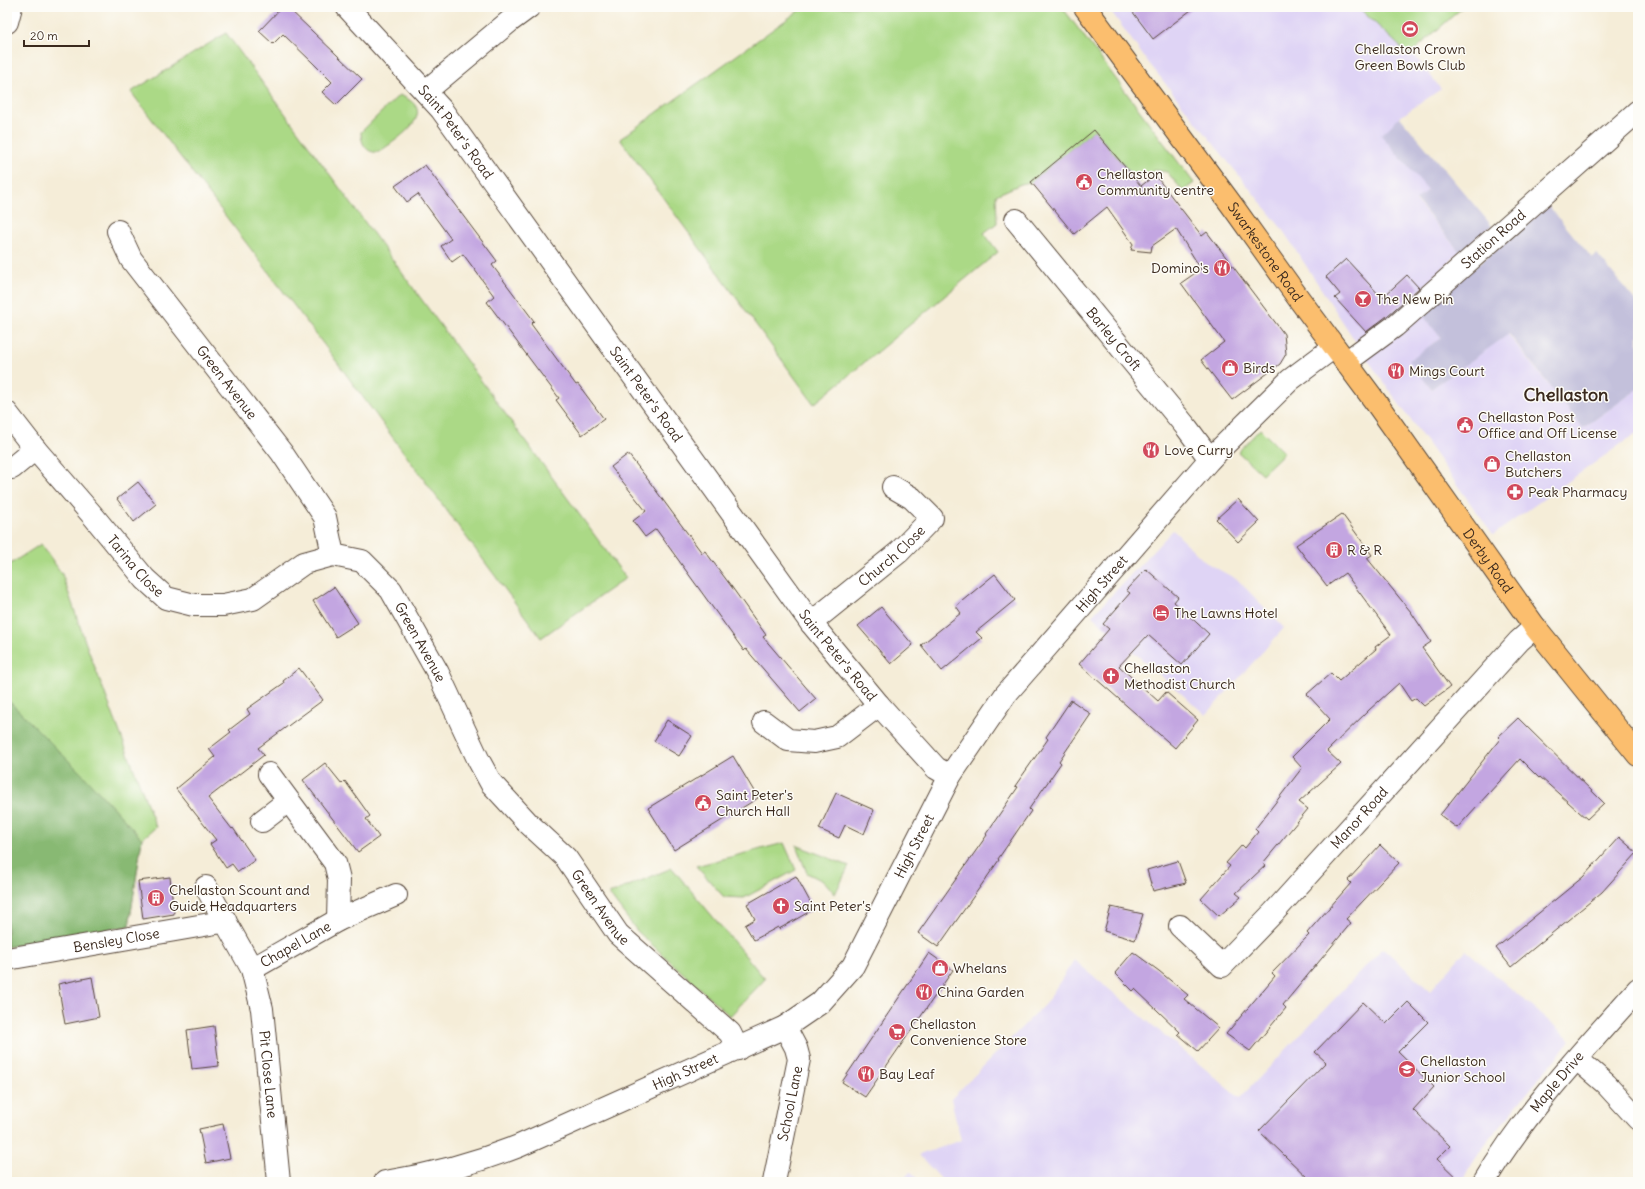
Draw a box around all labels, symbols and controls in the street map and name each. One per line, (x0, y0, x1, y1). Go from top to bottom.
sports icon: Chellaston Crown Green Bowls Club (1400, 19, 1420, 39)
scale bar (24, 22, 89, 48)
text: 20 m (30, 28, 58, 43)
place label: Chellaston Crown Green Bowls Club (1354, 40, 1466, 74)
street label: Saint Peter's Road (414, 81, 497, 182)
place label: Chellaston Community centre (1097, 165, 1214, 199)
public building icon: Chellaston Community centre (1074, 172, 1094, 192)
street label: Swarkestone Road (1224, 199, 1307, 305)
street label: Station Road (1457, 206, 1529, 272)
restaurant icon: Domino's (1212, 258, 1232, 278)
place label: Domino's (1151, 259, 1209, 277)
bar icon: The New Pin (1353, 289, 1373, 309)
place label: The New Pin (1376, 290, 1453, 308)
street label: Barley Croft (1082, 304, 1145, 375)
street label: Green Avenue (192, 342, 261, 423)
street label: Saint Peter's Road (606, 343, 687, 445)
shop icon: Birds (1220, 358, 1240, 378)
place label: Birds (1243, 359, 1275, 377)
restaurant icon: Mings Court (1386, 361, 1406, 381)
place label: Mings Court (1409, 362, 1485, 380)
district label: Chellaston (1523, 383, 1609, 406)
place label: Chellaston Post Office and Off License (1478, 408, 1617, 442)
public building icon: Chellaston Post Office and Off License (1455, 415, 1475, 435)
restaurant icon: Love Curry (1141, 440, 1161, 460)
place label: Love Curry (1164, 441, 1234, 459)
place label: Chellaston Butchers (1505, 447, 1571, 481)
shop icon: Chellaston Butchers (1482, 454, 1502, 474)
pharmacy icon: Peak Pharmacy (1505, 482, 1525, 502)
place label: Peak Pharmacy (1528, 483, 1627, 501)
street label: Church Close (854, 521, 929, 590)
street label: Derby Road (1459, 525, 1517, 597)
street label: Tarina Close (104, 531, 168, 601)
building icon: R & R (1324, 540, 1344, 560)
place label: R & R (1347, 541, 1382, 559)
street label: High Street (1072, 551, 1132, 616)
street label: Green Avenue (391, 599, 450, 685)
hotel icon: The Lawns Hotel (1151, 603, 1171, 623)
place label: The Lawns Hotel (1174, 604, 1278, 622)
street label: Saint Peter's Road (795, 606, 881, 705)
place label: Chellaston Methodist Church (1124, 659, 1235, 693)
church icon: Chellaston Methodist Church (1101, 666, 1121, 686)
street label: Manor Road (1327, 783, 1392, 852)
place label: Saint Peter's Church Hall (716, 786, 793, 820)
public building icon: Saint Peter's Church Hall (693, 793, 713, 813)
street label: High Street (890, 811, 938, 881)
street label: Green Avenue (567, 866, 633, 949)
place label: Chellaston Scount and Guide Headquarters (169, 881, 310, 915)
building icon: Chellaston Scount and Guide Headquarters (146, 888, 166, 908)
church icon: Saint Peter's (771, 896, 791, 916)
place label: Saint Peter's (794, 897, 871, 915)
street label: Chapel Lane (257, 917, 334, 971)
street label: Bensley Close (72, 924, 161, 956)
shop icon: Whelans (930, 958, 950, 978)
place label: Whelans (953, 959, 1007, 977)
restaurant icon: China Garden (914, 982, 934, 1002)
place label: China Garden (937, 983, 1024, 1001)
place label: Chellaston Convenience Store (910, 1015, 1027, 1049)
supermarket icon: Chellaston Convenience Store (887, 1022, 907, 1042)
street label: Pit Close Lane (255, 1030, 282, 1119)
street label: Maple Drive (1526, 1047, 1588, 1116)
street label: High Street (650, 1049, 721, 1094)
place label: Chellaston Junior School (1420, 1052, 1505, 1086)
school or university icon: Chellaston Junior School (1397, 1059, 1417, 1079)
street label: School Lane (774, 1064, 806, 1143)
restaurant icon: Bay Leaf (856, 1064, 876, 1084)
place label: Bay Leaf (879, 1065, 935, 1083)

